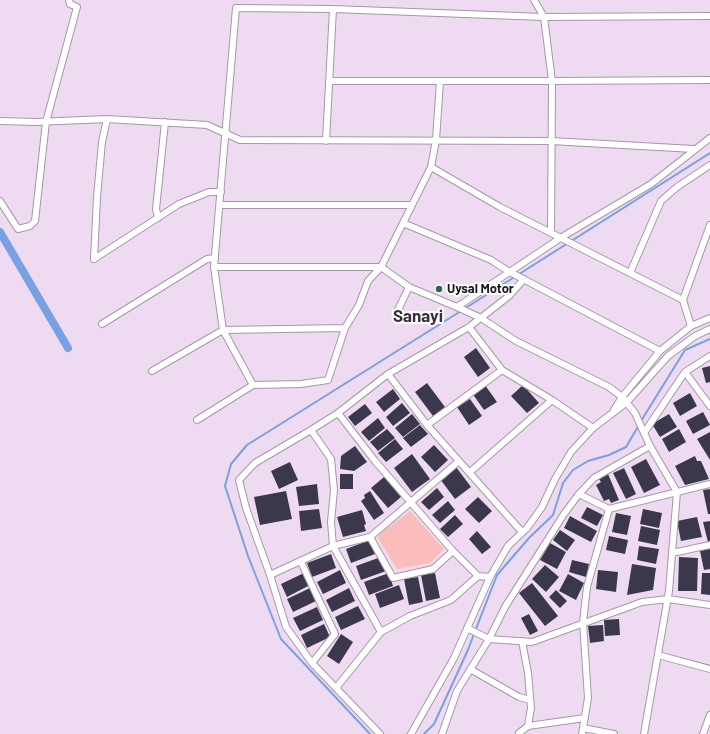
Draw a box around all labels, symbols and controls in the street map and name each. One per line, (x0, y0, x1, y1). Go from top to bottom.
place label: Uysal Motor (447, 281, 514, 297)
marker: Uysal Motor (434, 284, 444, 294)
district label: Sanayi (393, 306, 443, 326)

